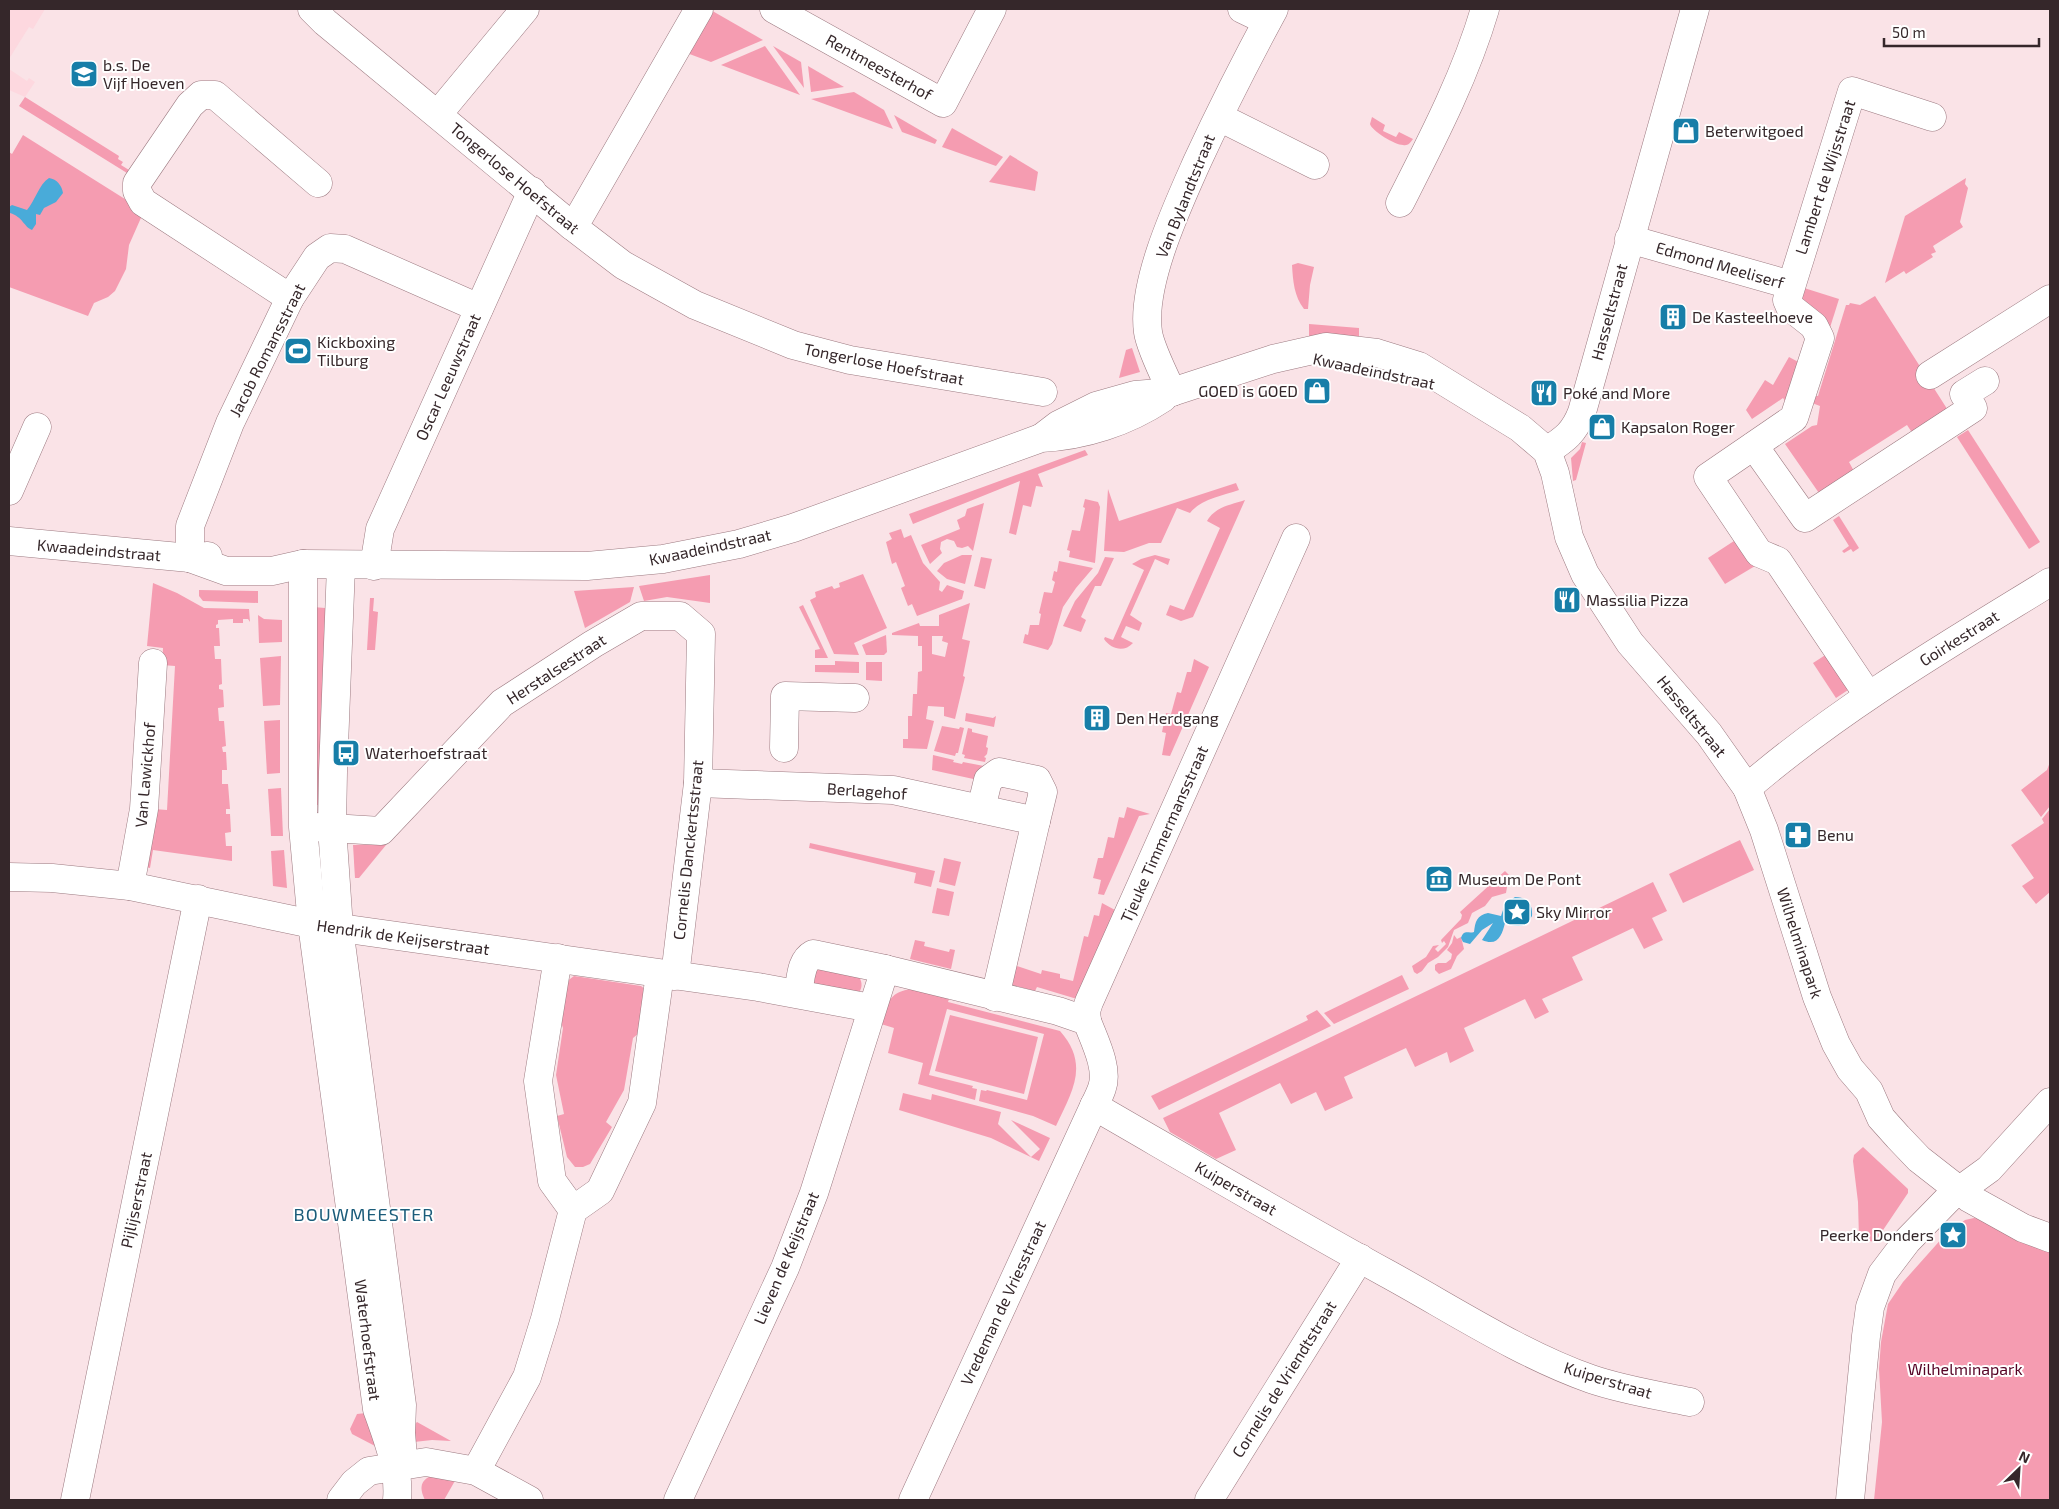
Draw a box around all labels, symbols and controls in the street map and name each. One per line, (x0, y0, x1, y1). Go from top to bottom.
scale bar (1884, 15, 2039, 47)
text: 50 m (1892, 23, 1926, 41)
street label: Rentmeesterhof (823, 29, 937, 104)
place label: b.s. De Vijf Hoeven (103, 55, 185, 93)
school or university icon: b.s. De Vijf Hoeven (69, 59, 99, 89)
street label: Lambert de Wijsstraat (1791, 97, 1859, 257)
shop icon: Beterwitgoed (1671, 116, 1701, 146)
street label: Tongerlose Hoefstraat (447, 118, 584, 237)
place label: Beterwitgoed (1705, 121, 1804, 140)
street label: Van Bylandtstraat (1151, 131, 1218, 260)
street label: Edmond Meeliserf (1654, 237, 1787, 292)
street label: Hasseltstraat (1586, 261, 1631, 362)
street label: Jacob Romansstraat (225, 280, 308, 420)
building icon: De Kasteelhoeve (1658, 302, 1688, 332)
place label: De Kasteelhoeve (1692, 307, 1813, 326)
street label: Oscar Leeuwstraat (411, 310, 484, 443)
place label: Kickboxing Tilburg (317, 332, 395, 369)
sports icon: Kickboxing Tilburg (283, 336, 313, 366)
street label: Tongerlose Hoefstraat (802, 339, 966, 388)
street label: Kwaadeindstraat (1311, 348, 1437, 393)
shop icon: GOED is GOED (1302, 376, 1332, 406)
restaurant icon: Poké and More (1529, 378, 1559, 408)
place label: GOED is GOED (1198, 381, 1298, 400)
place label: Poké and More (1563, 383, 1670, 402)
shop icon: Kapsalon Roger (1587, 412, 1617, 442)
place label: Kapsalon Roger (1621, 417, 1735, 436)
street label: Kwaadeindstraat (647, 524, 773, 569)
street label: Kwaadeindstraat (36, 535, 162, 564)
restaurant icon: Massilia Pizza (1552, 585, 1582, 615)
place label: Massilia Pizza (1586, 590, 1689, 609)
street label: Goirkestraat (1915, 606, 2002, 670)
street label: Herstalsestraat (503, 629, 609, 708)
street label: Hasseltstraat (1654, 671, 1731, 760)
building icon: Den Herdgang (1082, 703, 1112, 733)
place label: Den Herdgang (1116, 708, 1219, 727)
street label: Van Lawickhof (130, 721, 159, 828)
bus stop icon: Waterhoefstraat (331, 738, 361, 768)
street label: Tjeuke Timmermansstraat (1116, 742, 1212, 926)
place label: Waterhoefstraat (365, 743, 487, 762)
street label: Cornelis Danckertsstraat (669, 759, 706, 941)
street label: Berlagehof (826, 778, 909, 803)
pharmacy icon: Benu (1783, 820, 1813, 850)
place label: Benu (1817, 825, 1854, 844)
museum icon: Museum De Pont (1424, 864, 1454, 894)
place label: Museum De Pont (1458, 869, 1581, 888)
street label: Wilhelminapark (1774, 885, 1827, 1001)
place icon: Sky Mirror (1502, 897, 1532, 927)
place label: Sky Mirror (1536, 902, 1612, 921)
street label: Hendrik de Keijserstraat (315, 915, 491, 959)
street label: Pijlijserstraat (116, 1150, 156, 1250)
street label: Kuiperstraat (1192, 1157, 1280, 1219)
street label: Lieven de Keijstraat (749, 1189, 823, 1327)
district label: BOUWMEESTER (294, 1203, 434, 1225)
street label: Vredeman de Vriesstraat (956, 1218, 1049, 1388)
place icon: Peerke Donders (1938, 1220, 1968, 1250)
place label: Peerke Donders (1820, 1225, 1934, 1244)
street label: Waterhoefstraat (352, 1278, 385, 1402)
street label: Cornelis de Vriendtstraat (1228, 1297, 1340, 1461)
street label: Kuiperstraat (1562, 1357, 1654, 1402)
park label: Wilhelminapark (1907, 1359, 2023, 1378)
north arrow (1994, 1444, 2044, 1494)
text: N (2017, 1447, 2033, 1467)

